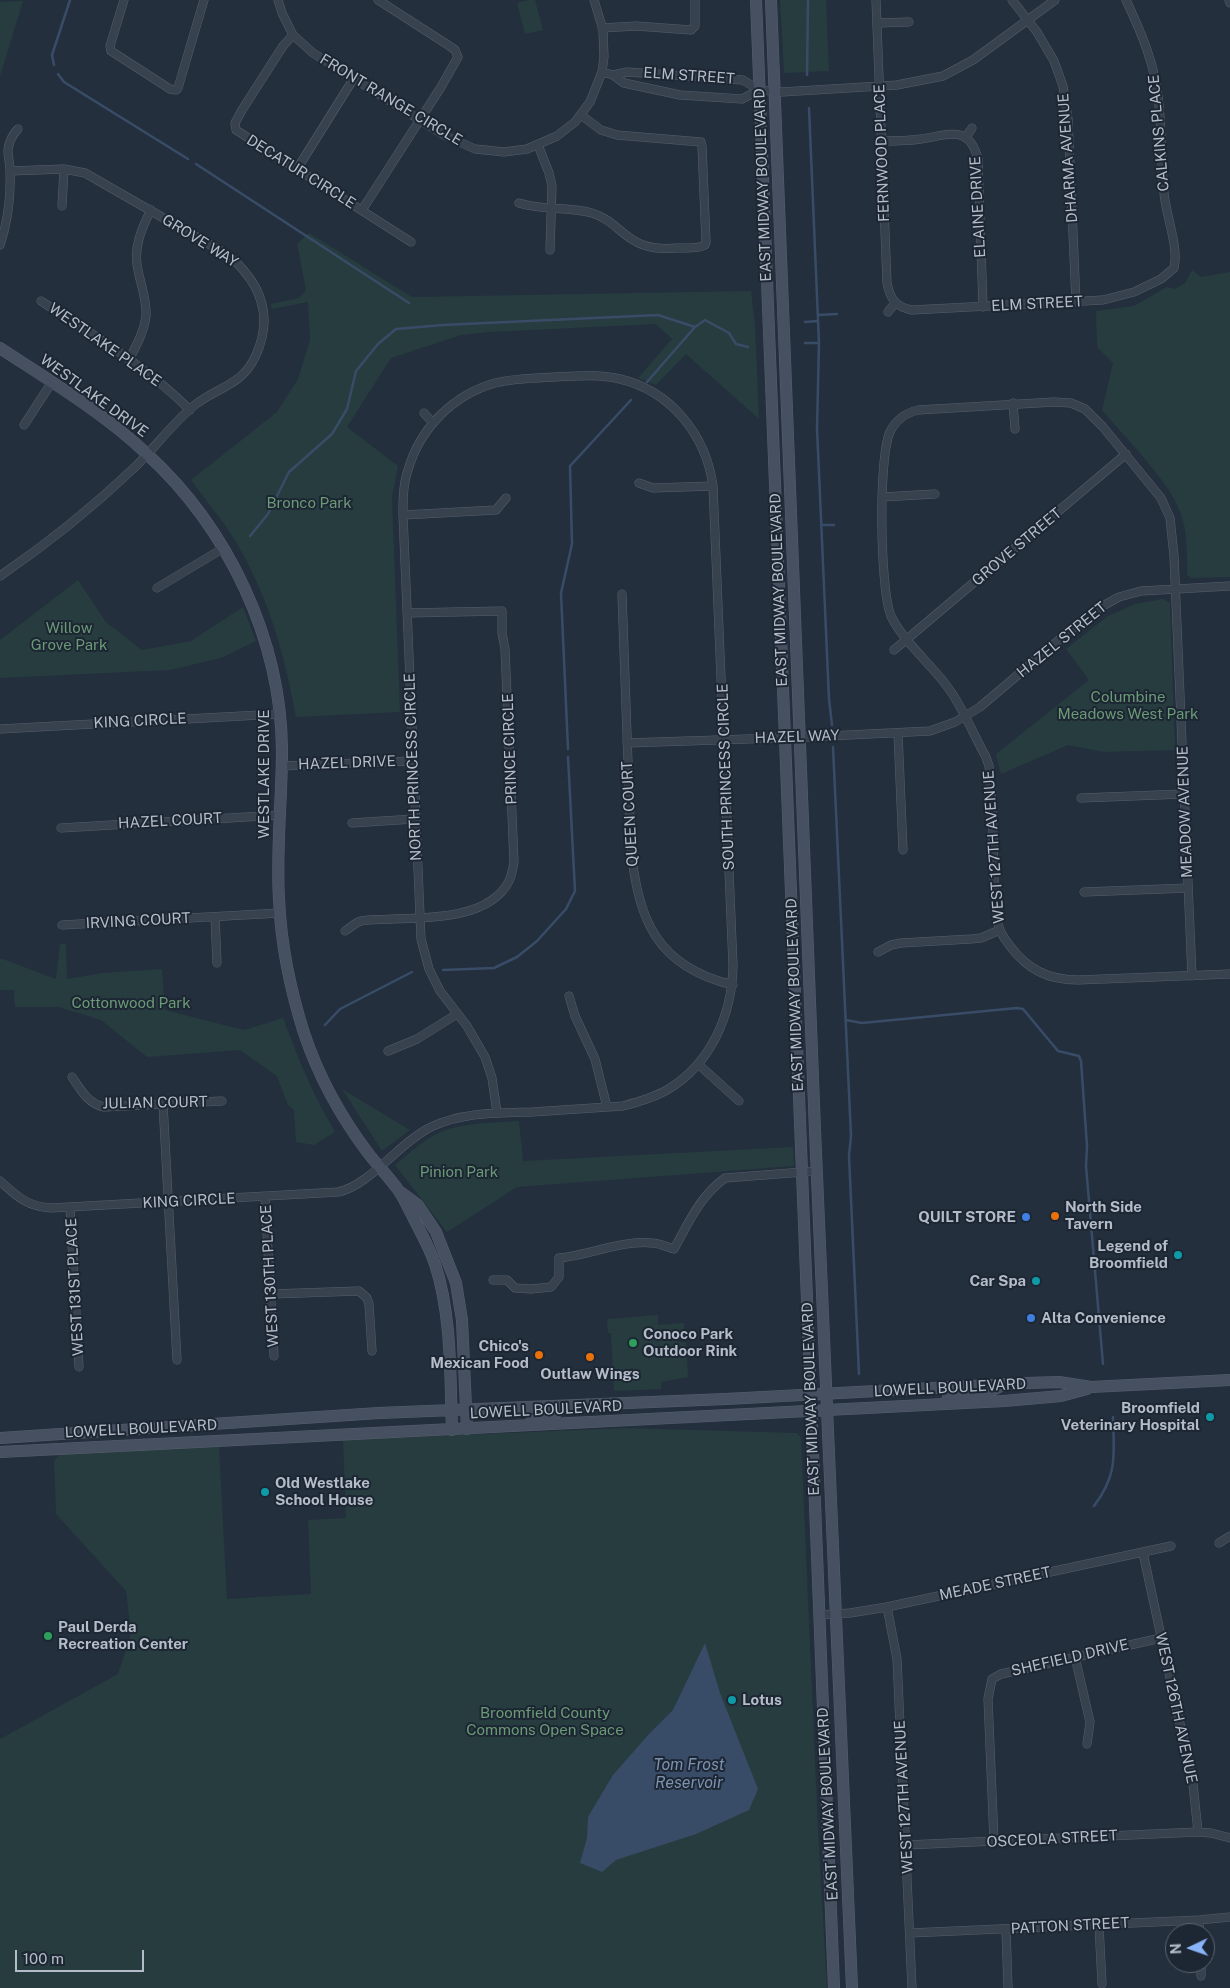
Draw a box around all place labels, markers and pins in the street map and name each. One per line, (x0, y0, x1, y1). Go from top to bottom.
place label: North Side Tavern (1065, 1198, 1142, 1233)
place label: QUILT STORE (918, 1208, 1016, 1226)
marker: North Side Tavern (1049, 1210, 1061, 1222)
marker: QUILT STORE (1020, 1211, 1032, 1223)
place label: Legend of Broomfield (1089, 1237, 1168, 1272)
marker: Legend of Broomfield (1172, 1249, 1184, 1261)
place label: Car Spa (969, 1272, 1026, 1290)
marker: Car Spa (1030, 1275, 1042, 1287)
place label: Alta Convenience (1041, 1309, 1166, 1327)
marker: Alta Convenience (1025, 1312, 1037, 1324)
place label: Conoco Park Outdoor Rink (643, 1325, 737, 1360)
place label: Chico's Mexican Food (430, 1337, 529, 1372)
marker: Conoco Park Outdoor Rink (627, 1337, 639, 1349)
marker: Chico's Mexican Food (533, 1349, 545, 1361)
marker: Outlaw Wings (584, 1351, 596, 1363)
place label: Outlaw Wings (540, 1365, 640, 1383)
place label: Broomfield Veterinary Hospital (1061, 1399, 1200, 1434)
marker: Broomfield Veterinary Hospital (1204, 1411, 1216, 1423)
place label: Old Westlake School House (275, 1474, 373, 1509)
marker: Old Westlake School House (259, 1486, 271, 1498)
place label: Paul Derda Recreation Center (58, 1618, 188, 1653)
marker: Paul Derda Recreation Center (42, 1630, 54, 1642)
place label: Lotus (742, 1691, 782, 1709)
marker: Lotus (726, 1694, 738, 1706)

